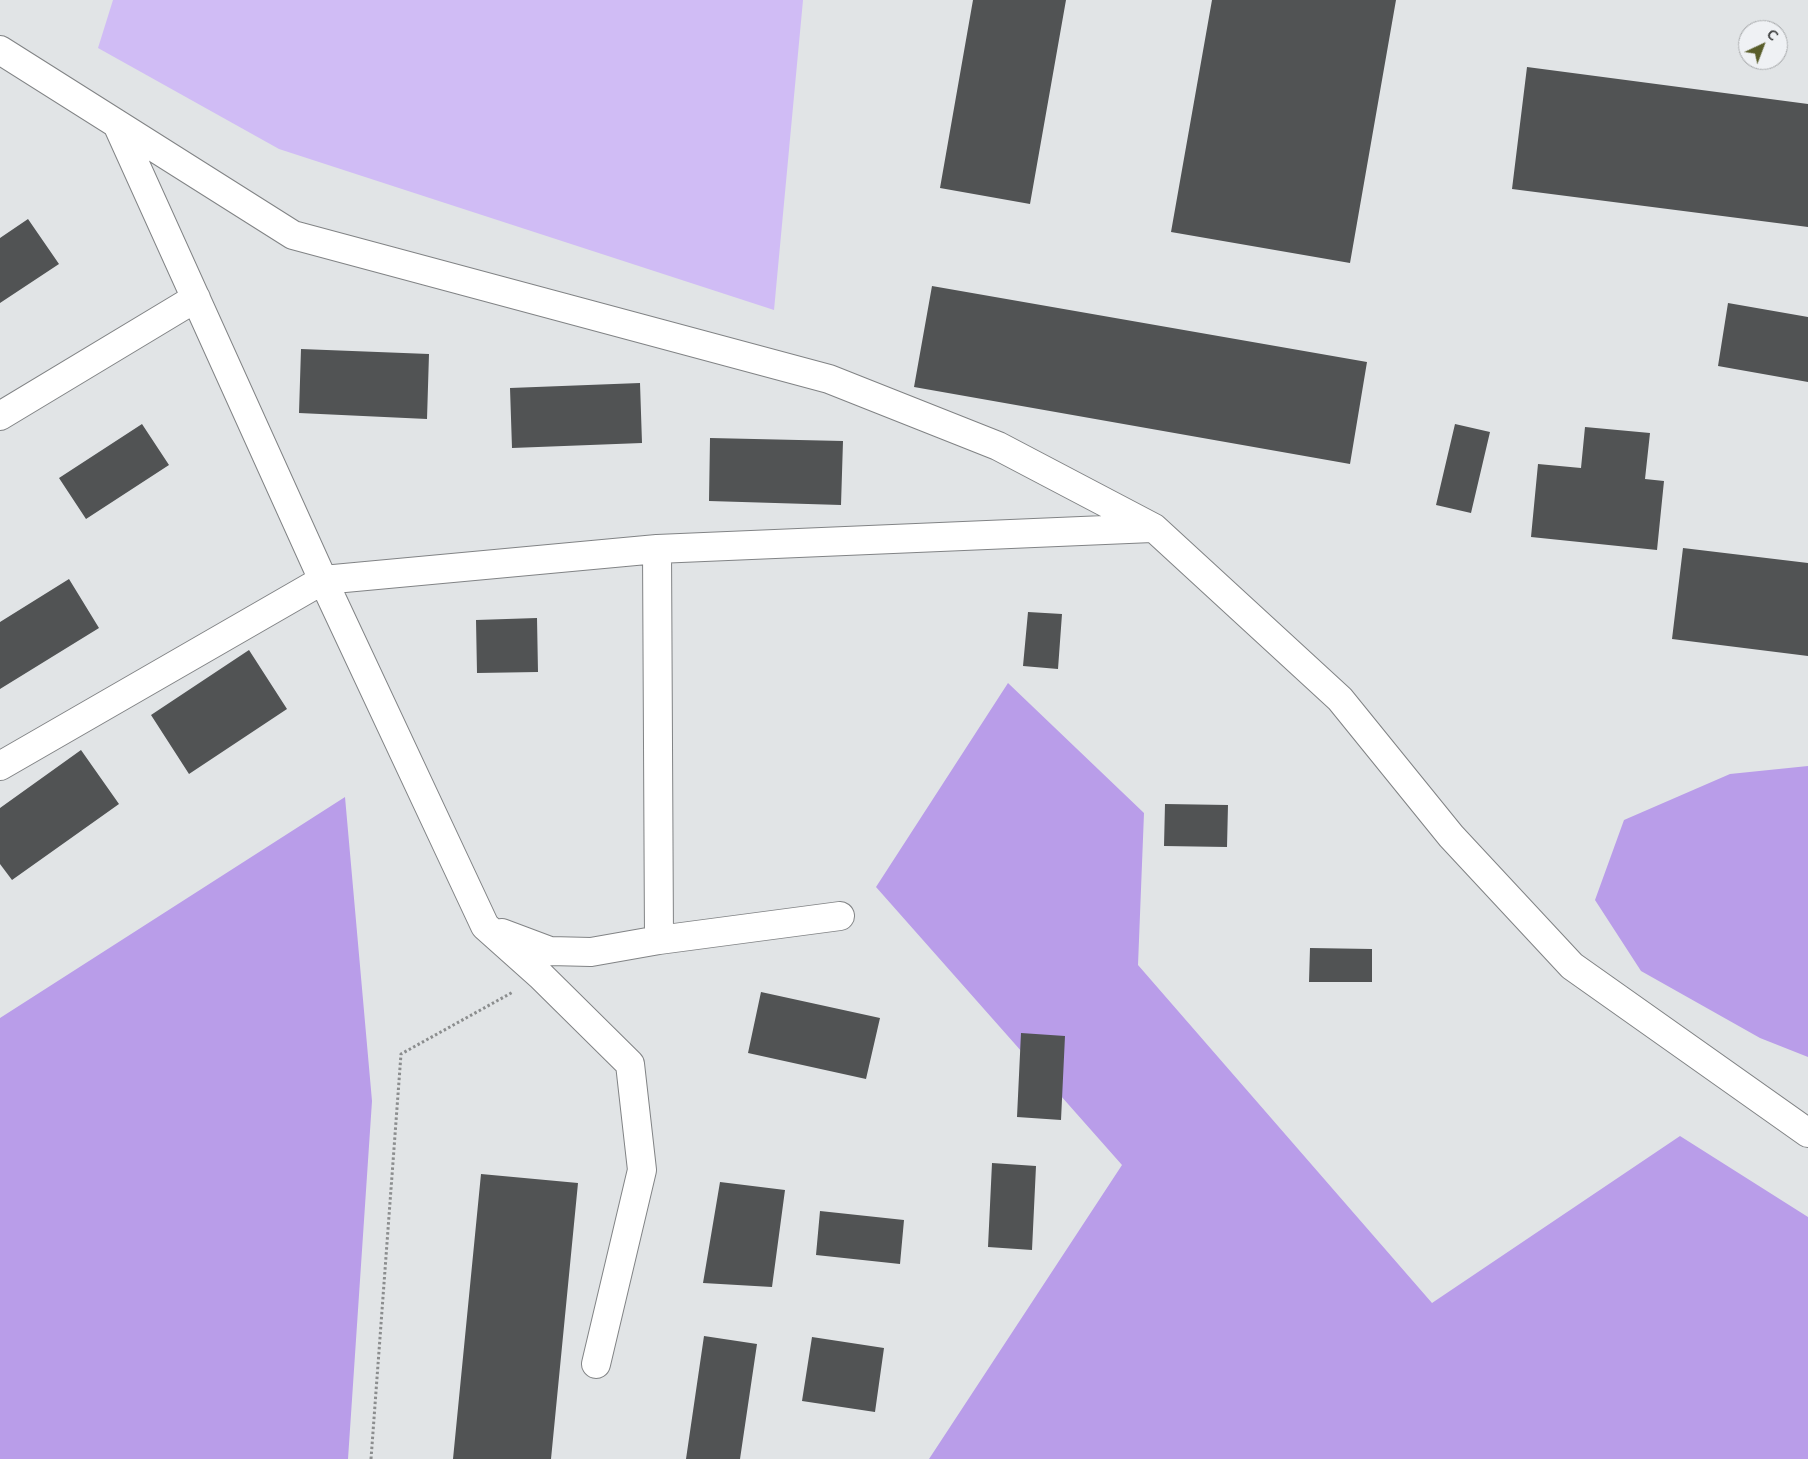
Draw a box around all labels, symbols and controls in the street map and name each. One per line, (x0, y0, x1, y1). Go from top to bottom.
north arrow (1738, 20, 1788, 70)
text: С (1763, 25, 1782, 45)

